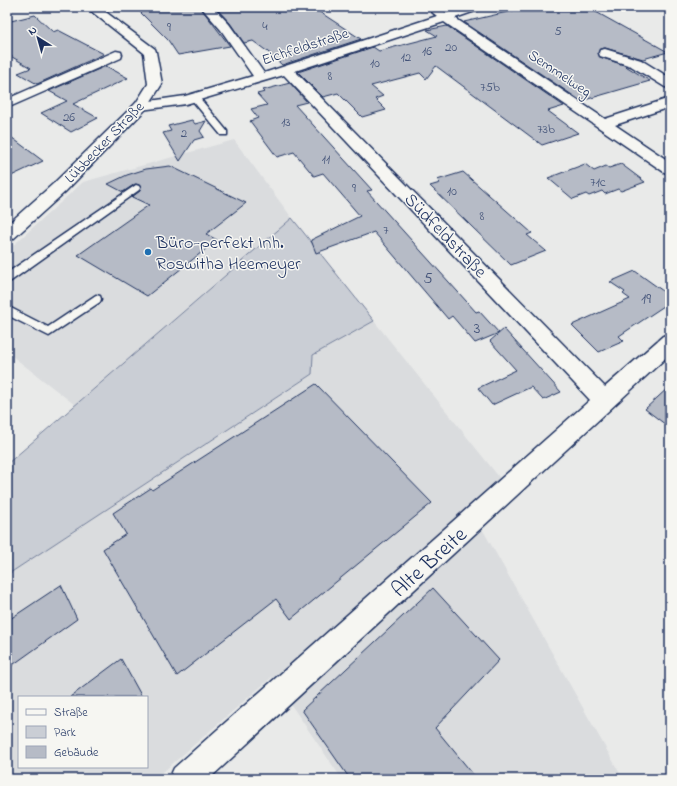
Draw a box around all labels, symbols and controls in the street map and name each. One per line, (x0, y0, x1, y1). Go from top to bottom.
house number: 4 (262, 17, 268, 36)
north arrow (18, 18, 58, 58)
house number: 9 (167, 18, 171, 37)
text: N (25, 22, 40, 39)
street label: Eichfeldstraße (259, 22, 352, 71)
house number: 5 (554, 22, 562, 41)
house number: 20 (445, 38, 457, 57)
house number: 16 (422, 42, 432, 61)
street label: Semmelweg (523, 45, 596, 104)
house number: 12 (401, 48, 412, 67)
house number: 10 (370, 54, 380, 73)
house number: 8 (328, 67, 333, 86)
house number: 75b (480, 78, 500, 97)
street label: Lübbecker Straße (60, 97, 150, 189)
house number: 26 (63, 108, 75, 127)
house number: 13 (281, 113, 291, 132)
house number: 73b (537, 120, 555, 139)
house number: 2 (181, 124, 188, 143)
house number: 11 (322, 150, 330, 169)
house number: 71c (590, 173, 606, 192)
house number: 9 (352, 179, 356, 198)
house number: 10 (447, 182, 457, 201)
street label: Südfeldstraße (397, 188, 493, 285)
house number: 8 (480, 207, 485, 226)
house number: 7 (383, 221, 389, 240)
place label: Büro-perfekt Inh. Roswitha Heemeyer (155, 231, 301, 278)
marker: Büro-perfekt Inh. Roswitha Heemeyer (143, 247, 153, 257)
house number: 5 (423, 267, 433, 291)
house number: 19 (641, 287, 651, 311)
house number: 3 (474, 317, 480, 341)
street label: Alte Breite (385, 520, 475, 606)
legend (18, 696, 148, 768)
text: Straße (54, 704, 88, 722)
text: Park (54, 724, 76, 742)
text: Gebäude (54, 744, 99, 762)

